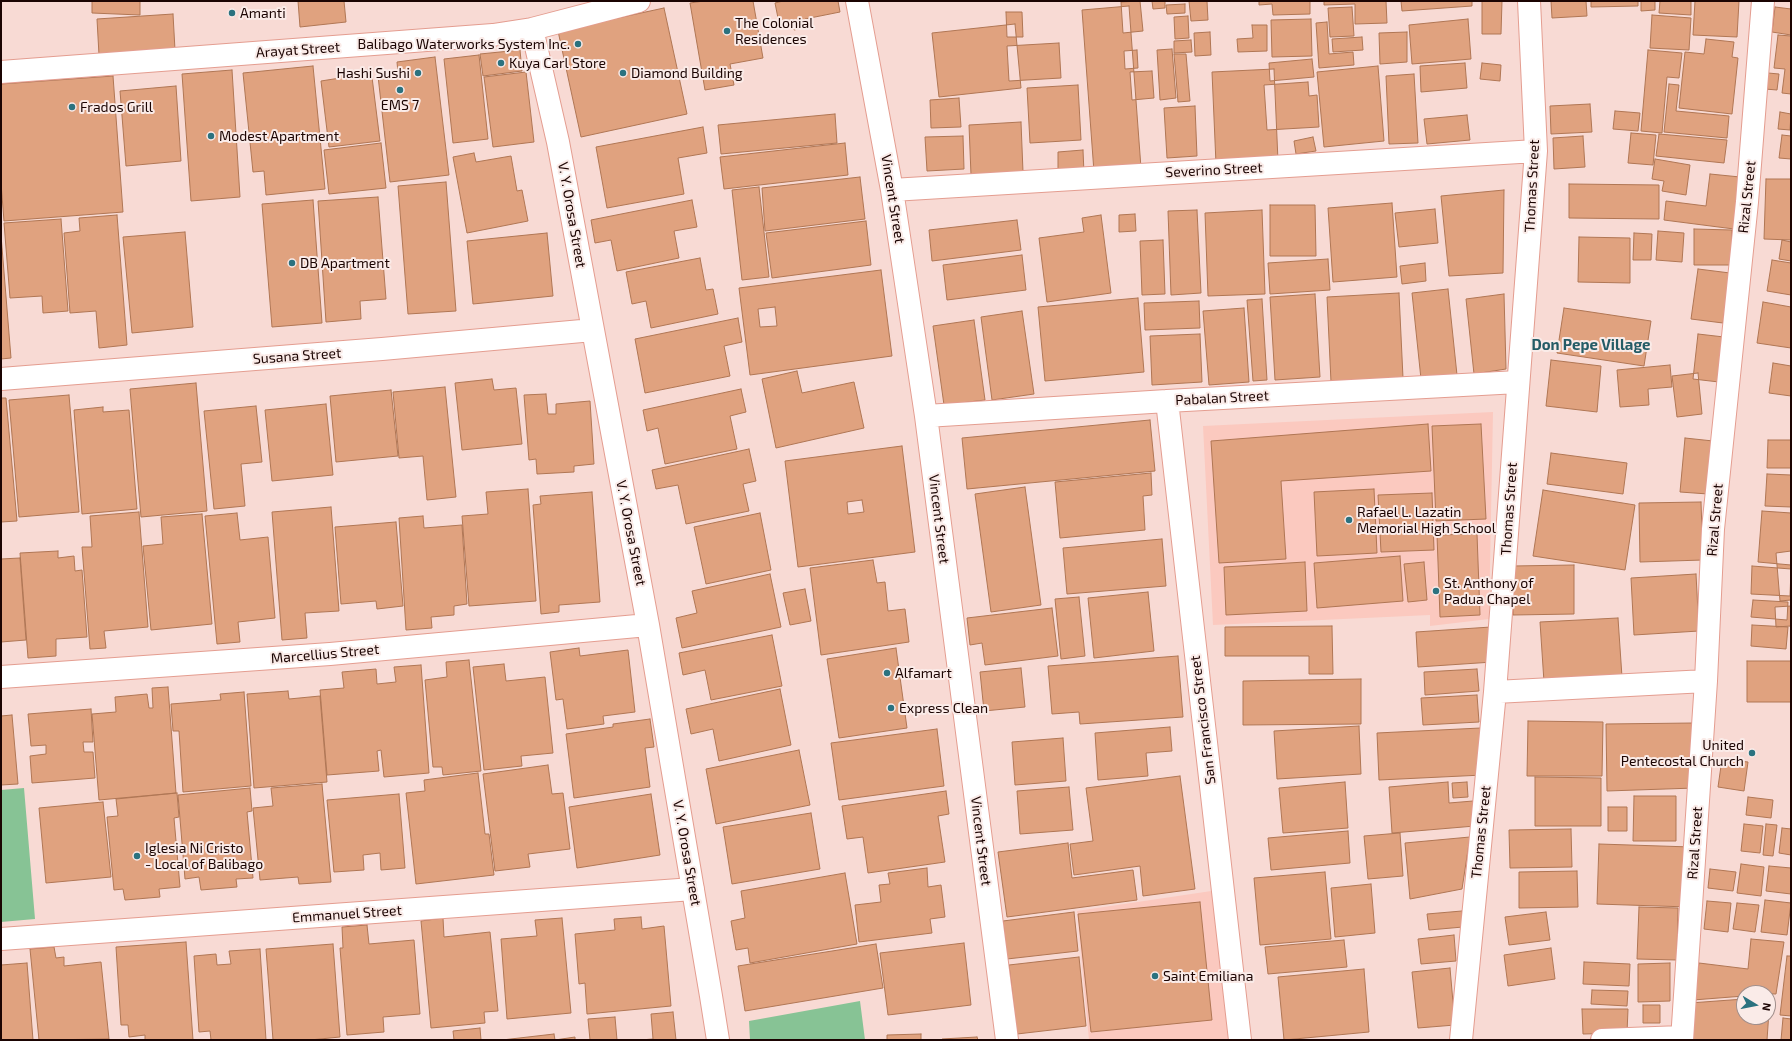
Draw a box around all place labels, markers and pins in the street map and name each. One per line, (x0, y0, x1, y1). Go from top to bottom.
place label: Amanti (240, 5, 286, 21)
marker: Amanti (227, 8, 237, 18)
place label: The Colonial Residences (735, 15, 813, 48)
marker: The Colonial Residences (722, 26, 732, 36)
place label: Balibago Waterworks System Inc. (357, 36, 570, 52)
marker: Balibago Waterworks System Inc. (573, 39, 583, 49)
place label: Kuya Carl Store (509, 55, 606, 71)
marker: Kuya Carl Store (496, 58, 506, 68)
place label: Hashi Sushi (337, 65, 410, 81)
place label: Diamond Building (631, 65, 743, 81)
marker: Hashi Sushi (413, 68, 423, 78)
marker: Diamond Building (618, 68, 628, 78)
marker: EMS 7 (395, 85, 405, 95)
place label: EMS 7 (381, 97, 419, 113)
place label: Frados Grill (80, 99, 153, 115)
marker: Frados Grill (67, 102, 77, 112)
place label: Modest Apartment (219, 128, 339, 144)
marker: Modest Apartment (206, 131, 216, 141)
place label: DB Apartment (300, 255, 390, 271)
marker: DB Apartment (287, 258, 297, 268)
place label: Rafael L. Lazatin Memorial High School (1357, 504, 1496, 536)
marker: Rafael L. Lazatin Memorial High School (1344, 515, 1354, 525)
place label: St. Anthony of Padua Chapel (1444, 575, 1534, 608)
marker: St. Anthony of Padua Chapel (1431, 586, 1441, 596)
place label: Alfamart (895, 665, 952, 681)
marker: Alfamart (882, 668, 892, 678)
place label: Express Clean (899, 700, 988, 716)
marker: Express Clean (886, 703, 896, 713)
place label: United Pentecostal Church (1621, 737, 1744, 770)
marker: United Pentecostal Church (1747, 748, 1757, 758)
place label: Iglesia Ni Cristo - Local of Balibago (145, 840, 263, 872)
marker: Iglesia Ni Cristo - Local of Balibago (132, 851, 142, 861)
place label: Saint Emiliana (1163, 968, 1253, 984)
marker: Saint Emiliana (1150, 971, 1160, 981)

